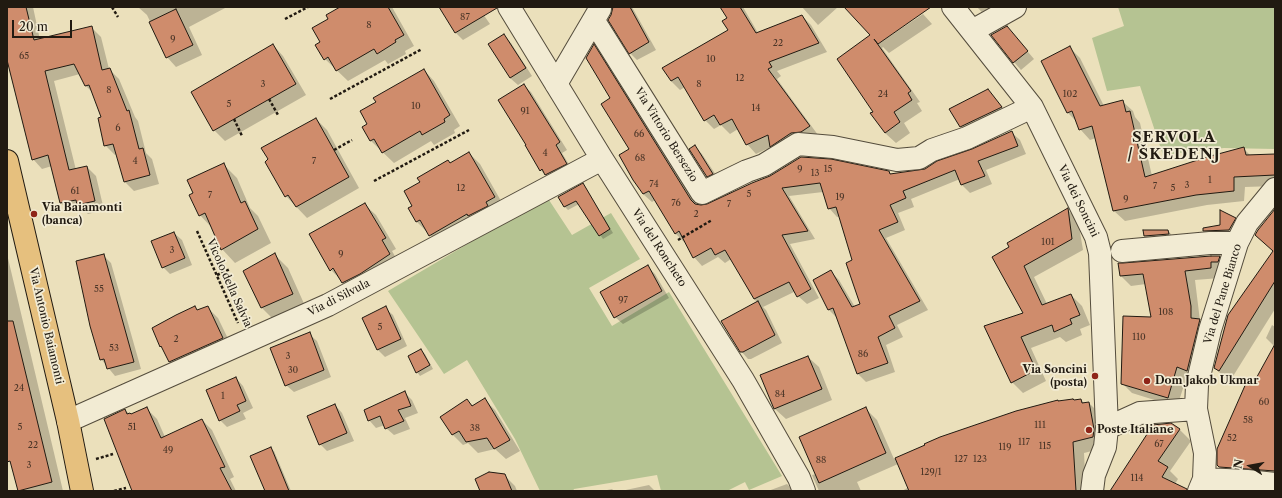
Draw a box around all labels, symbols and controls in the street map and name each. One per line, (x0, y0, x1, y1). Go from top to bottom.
scale bar (14, 12, 74, 38)
house number: 87 (460, 12, 470, 22)
text: 20 m (19, 19, 48, 34)
house number: 8 (366, 20, 372, 30)
house number: 9 (170, 34, 176, 44)
house number: 22 (773, 38, 783, 48)
house number: 65 (19, 51, 29, 61)
house number: 10 (706, 54, 716, 64)
house number: 12 (736, 73, 744, 83)
house number: 3 (261, 79, 265, 89)
house number: 8 (696, 79, 702, 89)
house number: 8 (106, 85, 112, 95)
street label: Via Vittorio Bersezio (632, 85, 700, 185)
house number: 24 (878, 89, 888, 99)
house number: 102 (1063, 89, 1077, 99)
house number: 5 (227, 99, 231, 109)
house number: 10 (411, 101, 421, 111)
house number: 14 (752, 103, 760, 113)
house number: 91 (520, 106, 530, 116)
house number: 6 (115, 123, 121, 133)
house number: 66 (634, 129, 644, 139)
district label: SERVOLA / ŠKEDENJ (1127, 129, 1221, 164)
house number: 4 (542, 148, 548, 158)
house number: 68 (635, 153, 645, 163)
house number: 4 (132, 156, 138, 166)
house number: 7 (312, 156, 316, 166)
street label: Via dei Soncini (1055, 163, 1101, 239)
house number: 9 (797, 164, 803, 174)
house number: 15 (824, 164, 832, 174)
house number: 13 (811, 168, 819, 178)
house number: 1 (1208, 175, 1212, 185)
house number: 74 (649, 179, 659, 189)
house number: 3 (1185, 180, 1189, 190)
house number: 7 (1153, 181, 1157, 191)
house number: 12 (457, 183, 465, 193)
house number: 5 (1171, 183, 1175, 193)
house number: 61 (70, 186, 80, 196)
house number: 5 (747, 189, 751, 199)
house number: 7 (208, 190, 212, 200)
house number: 19 (835, 192, 845, 202)
house number: 9 (1123, 194, 1129, 204)
house number: 76 (671, 198, 681, 208)
house number: 7 (727, 199, 731, 209)
place label: Via Baiamonti (banca) (42, 201, 122, 227)
street label: Via del Roncheto (629, 207, 689, 289)
marker: Via Baiamonti (banca) (29, 209, 39, 219)
house number: 2 (693, 209, 699, 219)
street label: Vicolo della Salvia (204, 237, 254, 329)
house number: 101 (1041, 237, 1055, 247)
street label: Via del Pane Bianco (1201, 242, 1245, 346)
house number: 3 (170, 245, 174, 255)
house number: 9 (338, 249, 344, 259)
street label: Via Antonio Baiamonti (26, 266, 66, 386)
street label: Via di Silvula (306, 277, 372, 319)
house number: 55 (94, 284, 104, 294)
house number: 97 (618, 295, 628, 305)
house number: 108 (1159, 307, 1173, 317)
house number: 5 (378, 322, 382, 332)
house number: 110 (1132, 332, 1146, 342)
house number: 2 (173, 334, 179, 344)
house number: 53 (109, 343, 119, 353)
house number: 86 (858, 349, 868, 359)
house number: 3 (286, 351, 290, 361)
place label: Via Soncini (posta) (1023, 363, 1087, 389)
house number: 30 (288, 365, 298, 375)
marker: Via Soncini (posta) (1090, 371, 1100, 381)
place label: Dom Jakob Ukmar (1155, 374, 1259, 388)
marker: Dom Jakob Ukmar (1142, 376, 1152, 386)
house number: 24 (14, 383, 24, 393)
house number: 84 (775, 389, 785, 399)
house number: 1 (221, 391, 225, 401)
house number: 60 (1259, 397, 1269, 407)
house number: 58 (1243, 415, 1253, 425)
house number: 111 (1034, 420, 1046, 430)
house number: 5 (18, 422, 22, 432)
house number: 51 (128, 422, 136, 432)
house number: 38 (470, 423, 480, 433)
place label: Poste Italiane (1097, 423, 1174, 437)
marker: Poste Italiane (1084, 425, 1094, 435)
house number: 52 (1227, 433, 1237, 443)
house number: 117 (1018, 437, 1030, 447)
house number: 67 (1154, 439, 1164, 449)
house number: 22 (28, 440, 38, 450)
house number: 115 (1039, 441, 1051, 451)
house number: 119 (999, 442, 1011, 452)
house number: 49 (163, 445, 173, 455)
north arrow (1230, 446, 1270, 486)
house number: 127 (954, 454, 968, 464)
house number: 123 (973, 454, 987, 464)
house number: 88 (816, 455, 826, 465)
text: N (1230, 458, 1246, 470)
house number: 3 (27, 460, 31, 470)
house number: 129/1 (920, 467, 942, 477)
house number: 114 (1131, 473, 1143, 483)

